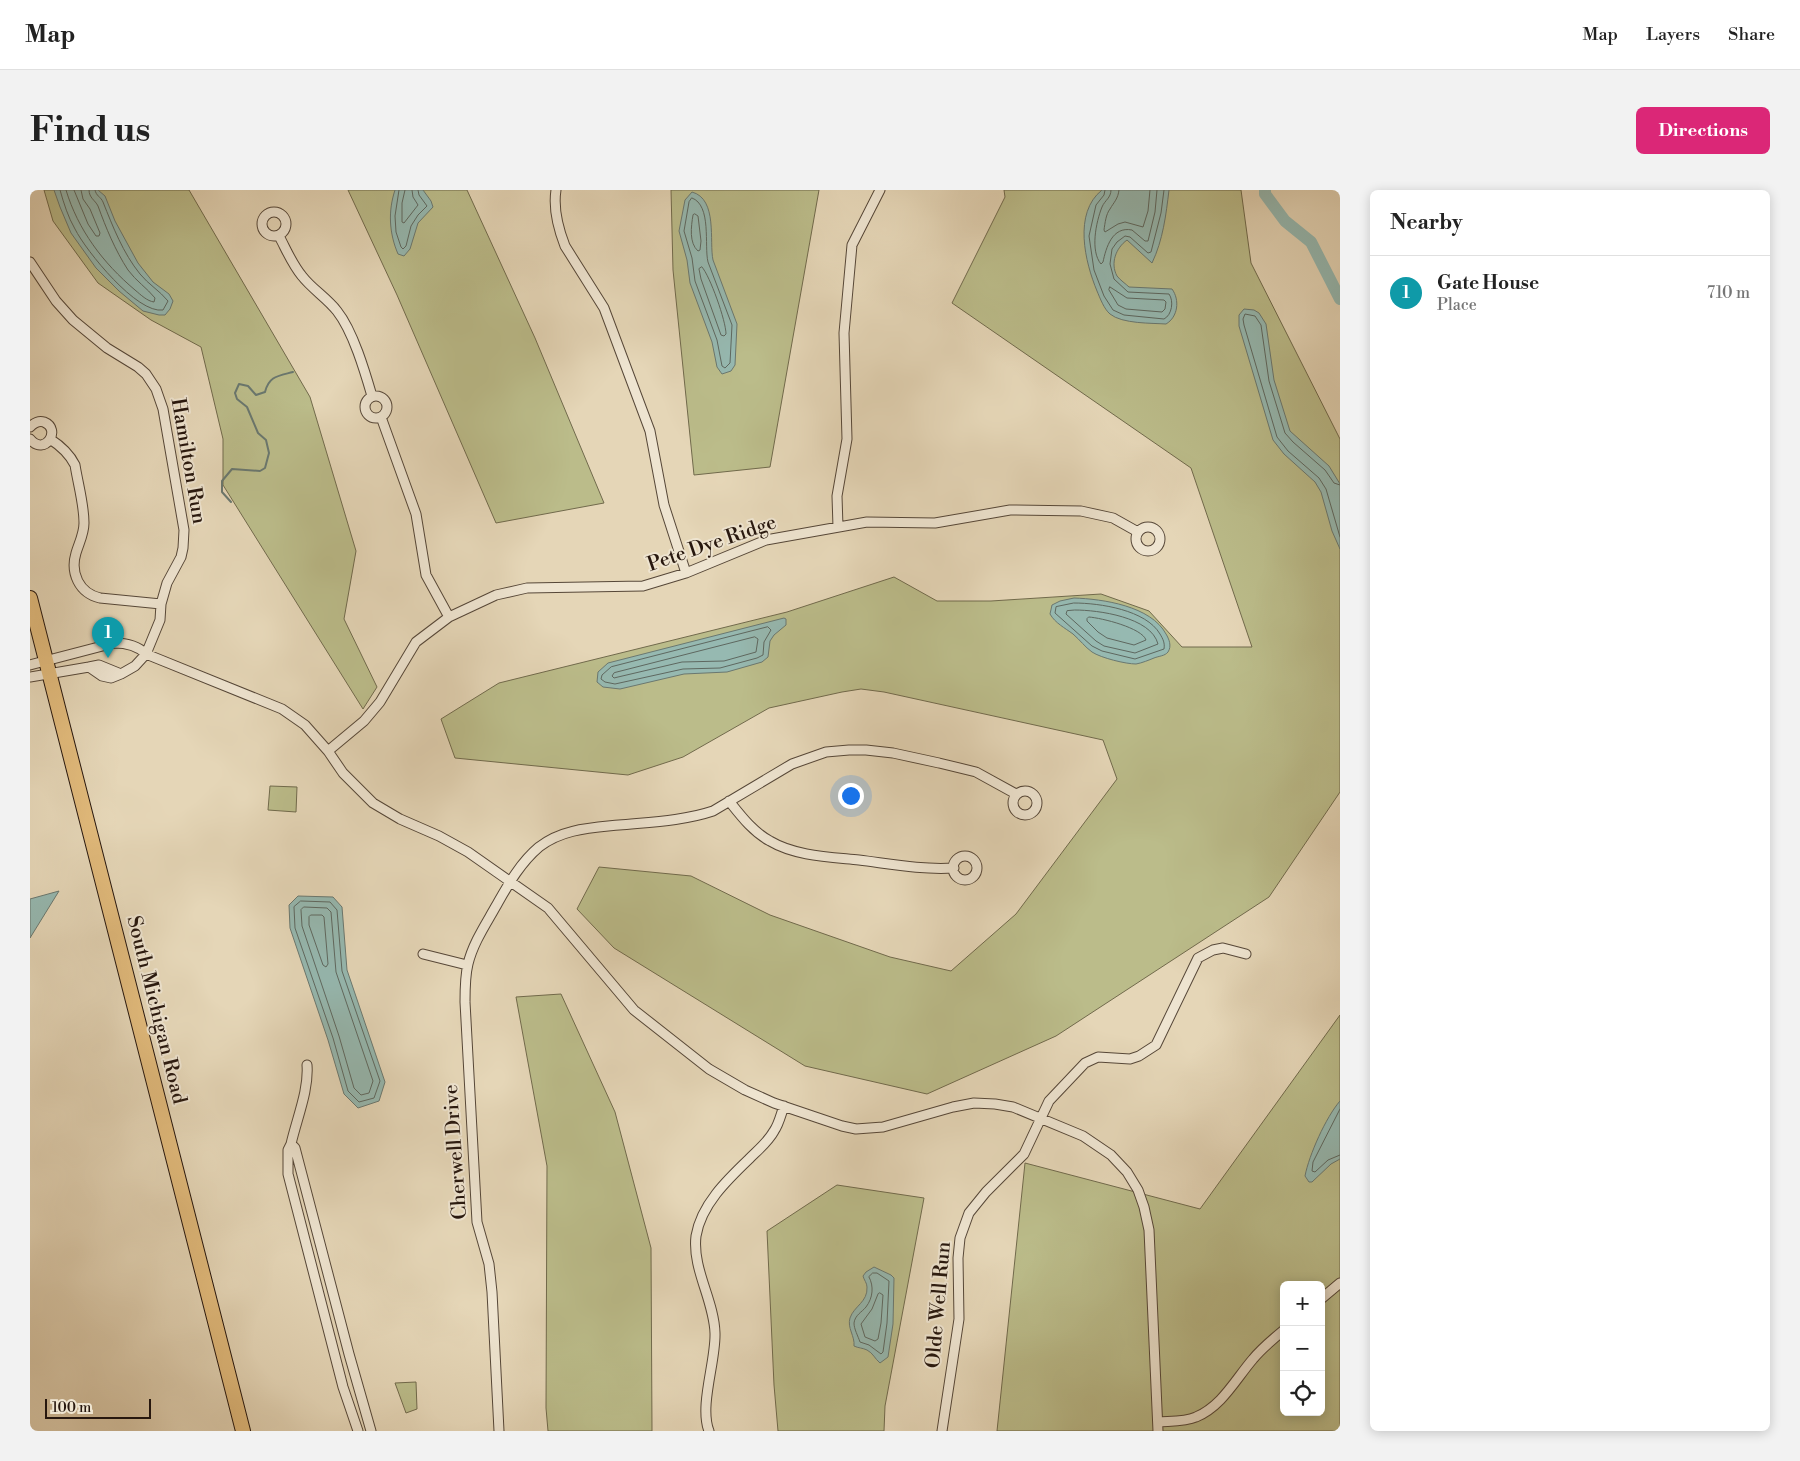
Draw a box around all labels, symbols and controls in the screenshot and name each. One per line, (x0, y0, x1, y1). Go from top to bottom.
text: Map (25, 20, 75, 50)
text: Map (1583, 23, 1618, 46)
text: Layers (1646, 23, 1700, 46)
text: Share (1728, 23, 1775, 46)
button: Directions (1636, 107, 1770, 154)
text: Find us (30, 109, 150, 152)
text: Nearby (1390, 210, 1463, 236)
text: Gate House (1437, 271, 1539, 295)
text: 1 (1402, 283, 1410, 303)
text: 710 m (1707, 283, 1750, 303)
text: Place (1437, 295, 1477, 315)
street label: Hamilton Run (165, 396, 211, 526)
street label: Pete Dye Ridge (644, 510, 780, 578)
pin: 1 (92, 617, 124, 658)
your location (838, 783, 864, 809)
street label: South Michigan Road (121, 913, 192, 1107)
street label: Cherwell Drive (439, 1083, 473, 1221)
street label: Olde Well Run (921, 1240, 957, 1369)
map controls (1280, 1281, 1325, 1416)
button: + (1280, 1281, 1325, 1326)
button: − (1280, 1326, 1325, 1371)
button: locate (1280, 1371, 1325, 1416)
scale bar (45, 1396, 151, 1419)
text: 100 m (52, 1399, 91, 1417)

